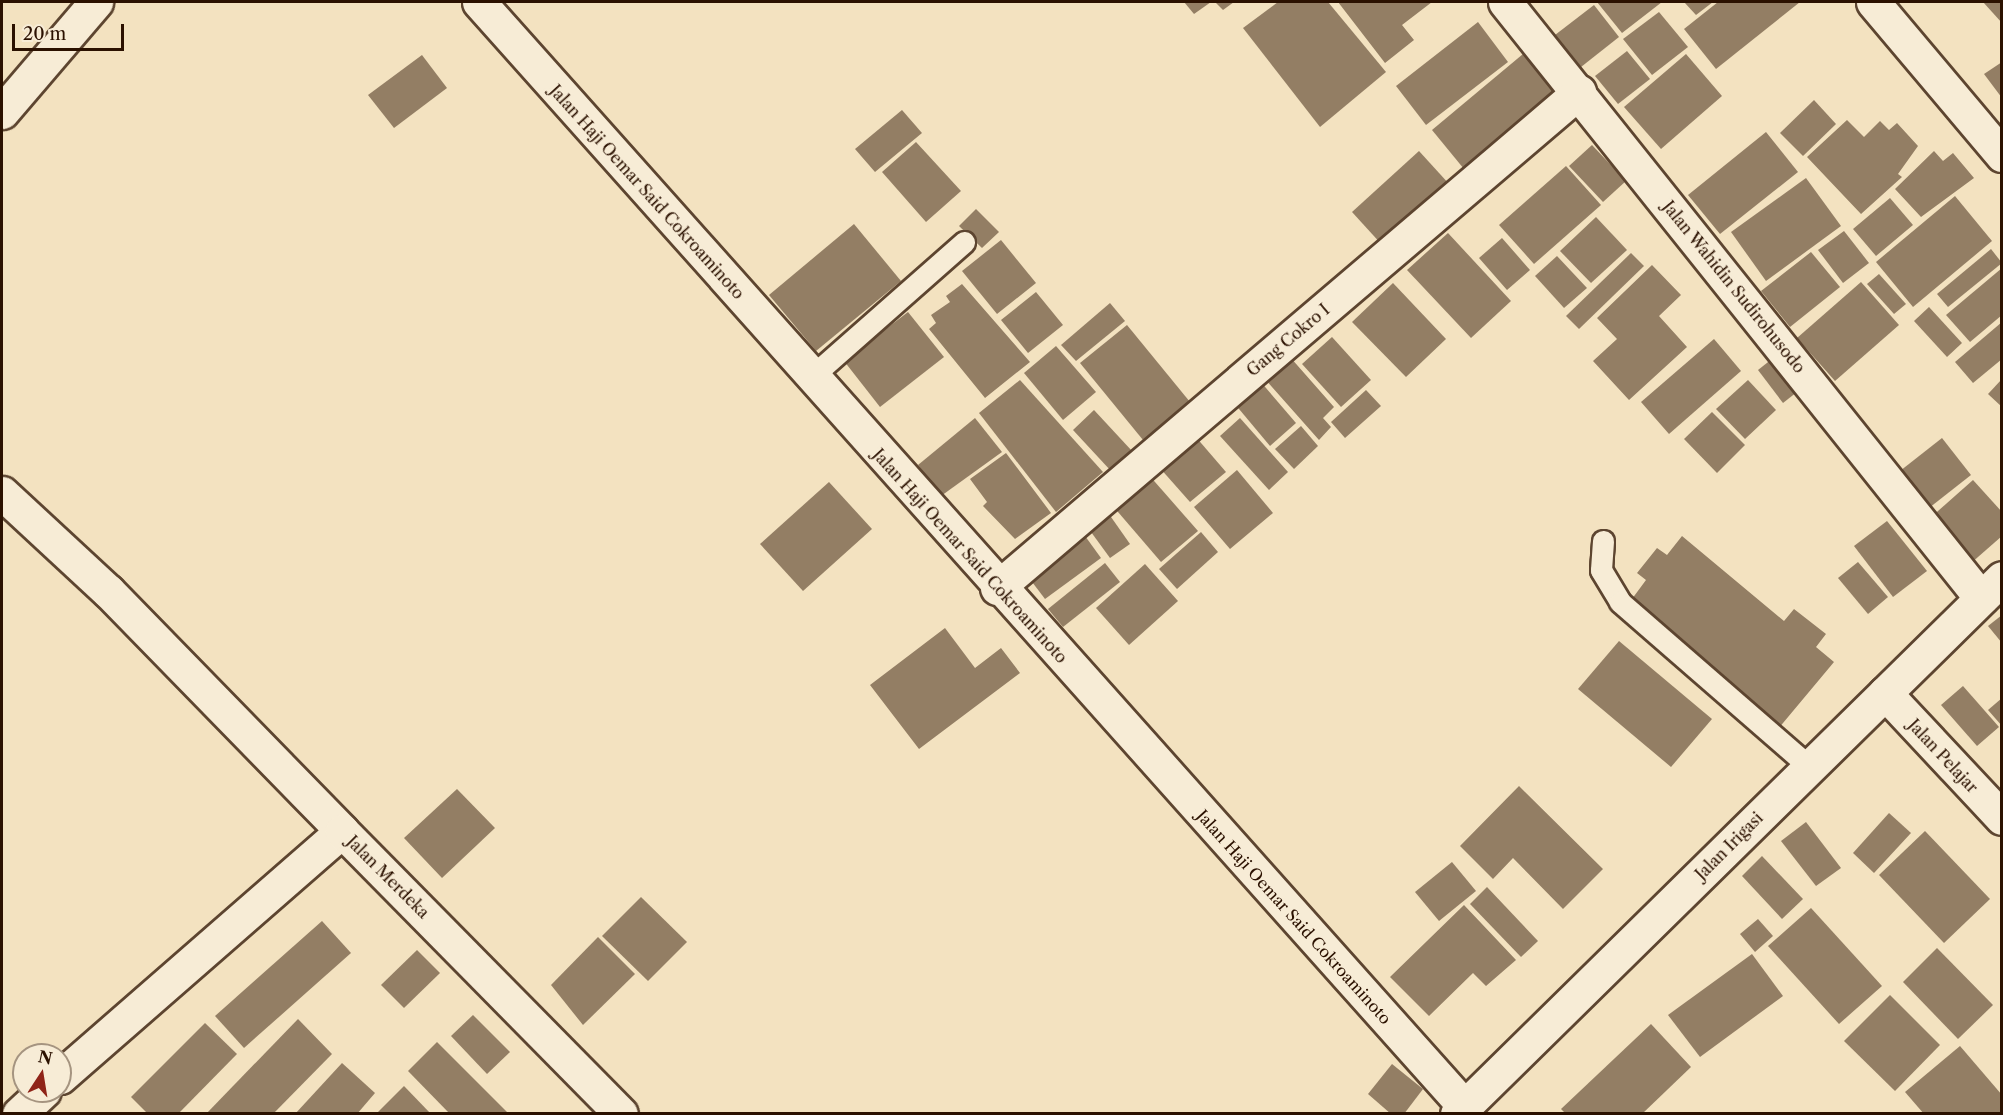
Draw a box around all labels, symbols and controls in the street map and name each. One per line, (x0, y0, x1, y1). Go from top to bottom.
scale bar (15, 12, 128, 50)
text: 20 m (23, 23, 66, 45)
street label: Jalan Haji Oemar Said Cokroaminoto (546, 81, 748, 303)
street label: Jalan Wahidin Sudirohusodo (1658, 197, 1810, 377)
street label: Gang Cokro I (1243, 300, 1333, 380)
street label: Jalan Haji Oemar Said Cokroaminoto (869, 445, 1071, 667)
street label: Jalan Pelajar (1904, 715, 1982, 797)
street label: Jalan Haji Oemar Said Cokroaminoto (1193, 806, 1395, 1028)
street label: Jalan Irigasi (1691, 808, 1767, 884)
street label: Jalan Merdeka (343, 832, 433, 922)
north arrow (12, 1043, 72, 1103)
text: N (36, 1046, 54, 1069)

